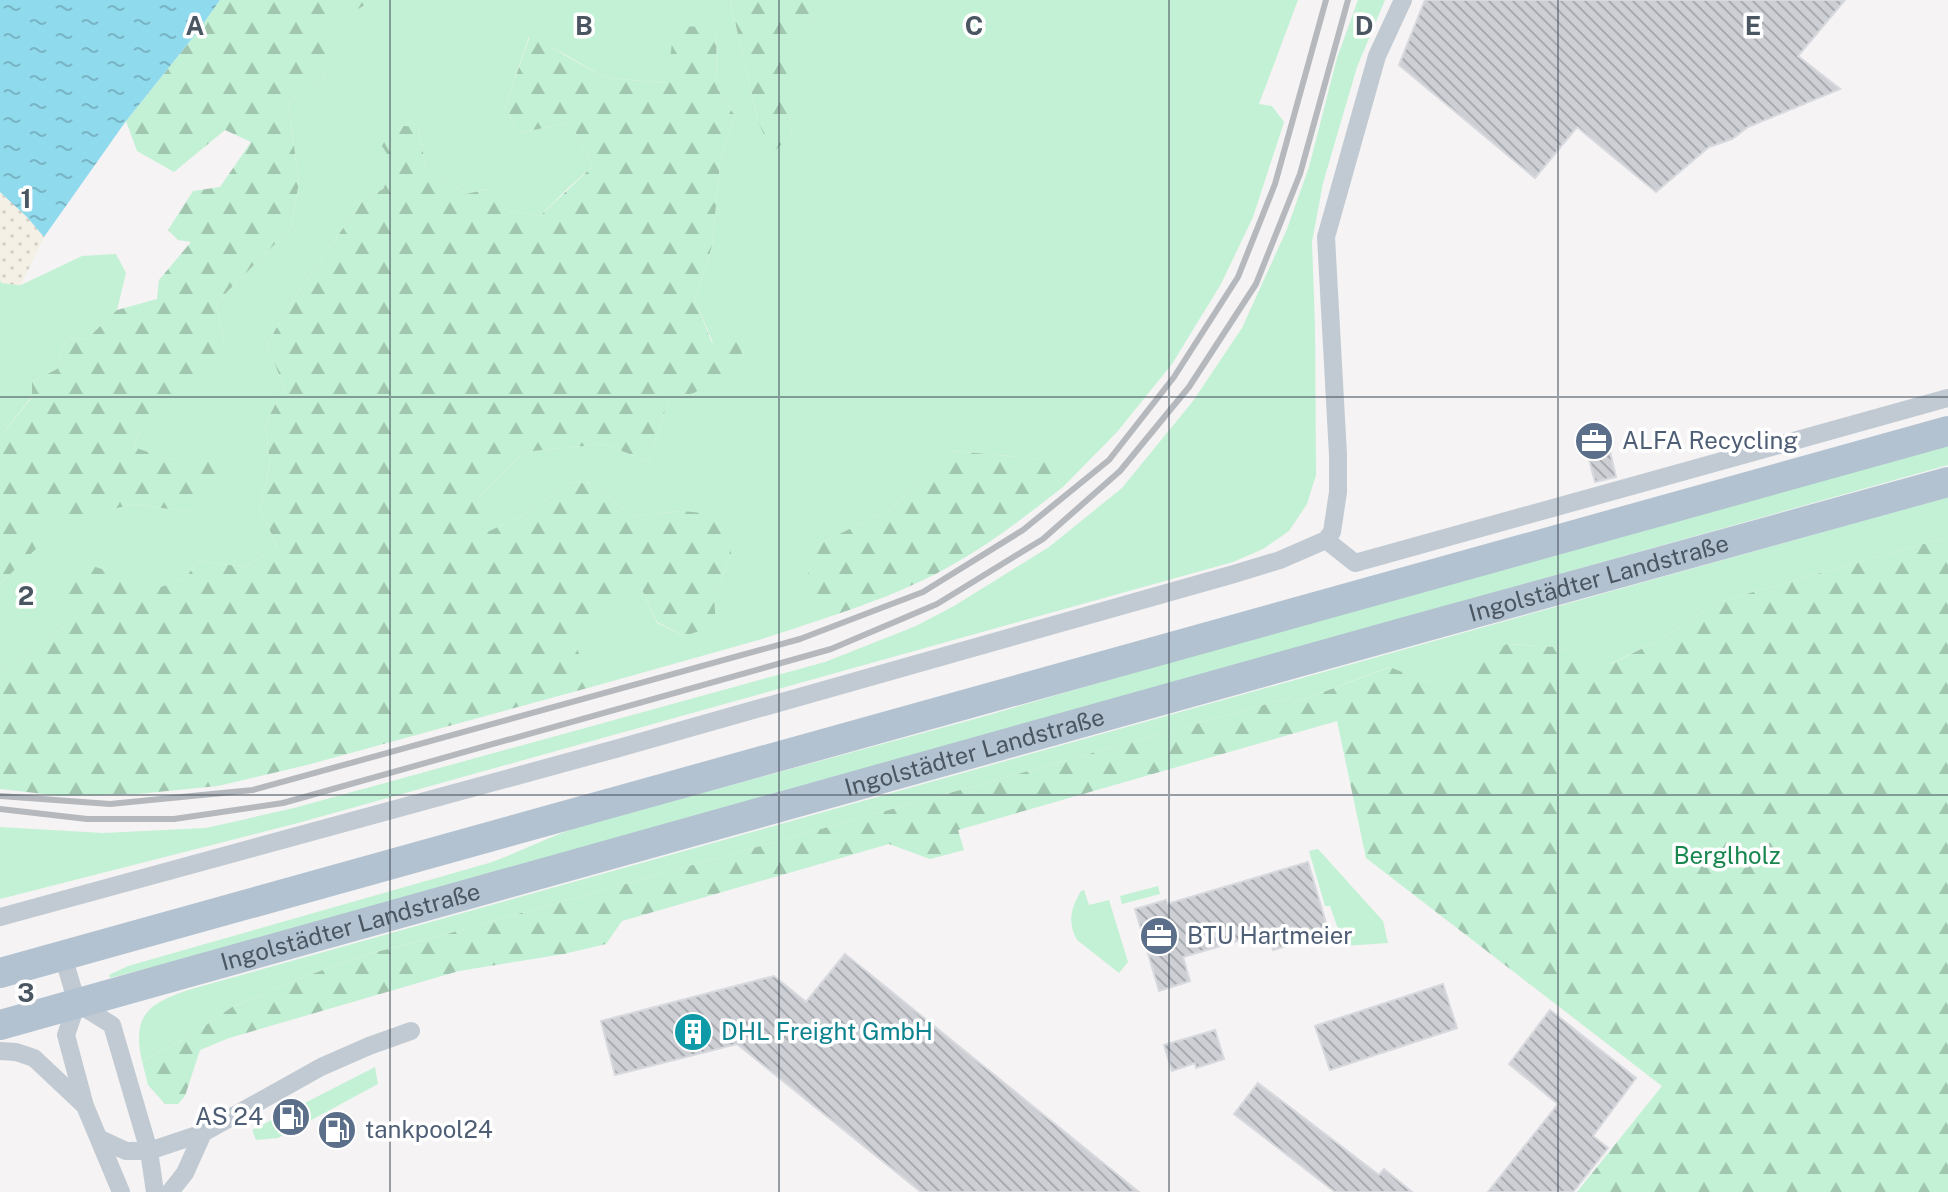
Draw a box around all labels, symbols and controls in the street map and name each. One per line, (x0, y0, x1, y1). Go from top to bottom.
text: A (186, 10, 205, 41)
text: B (575, 10, 593, 41)
text: C (965, 10, 983, 41)
text: D (1355, 10, 1373, 41)
text: E (1745, 10, 1761, 41)
text: 1 (20, 183, 32, 214)
office icon: ALFA Recycling (1573, 420, 1615, 462)
place label: ALFA Recycling (1622, 426, 1798, 454)
street label: Ingolstädter Landstraße (1465, 528, 1732, 627)
text: 2 (18, 580, 34, 611)
street label: Ingolstädter Landstraße (841, 702, 1107, 801)
park label: Berglholz (1673, 841, 1781, 869)
street label: Ingolstädter Landstraße (217, 876, 483, 976)
office icon: BTU Hartmeier (1138, 915, 1180, 957)
place label: BTU Hartmeier (1187, 921, 1353, 949)
text: 3 (17, 977, 35, 1008)
building icon: DHL Freight GmbH (672, 1011, 714, 1053)
place label: DHL Freight GmbH (721, 1017, 933, 1045)
fuel station icon: AS 24 (270, 1096, 312, 1138)
place label: AS 24 (195, 1102, 263, 1130)
fuel station icon: tankpool24 (316, 1109, 358, 1151)
place label: tankpool24 (365, 1115, 493, 1143)

